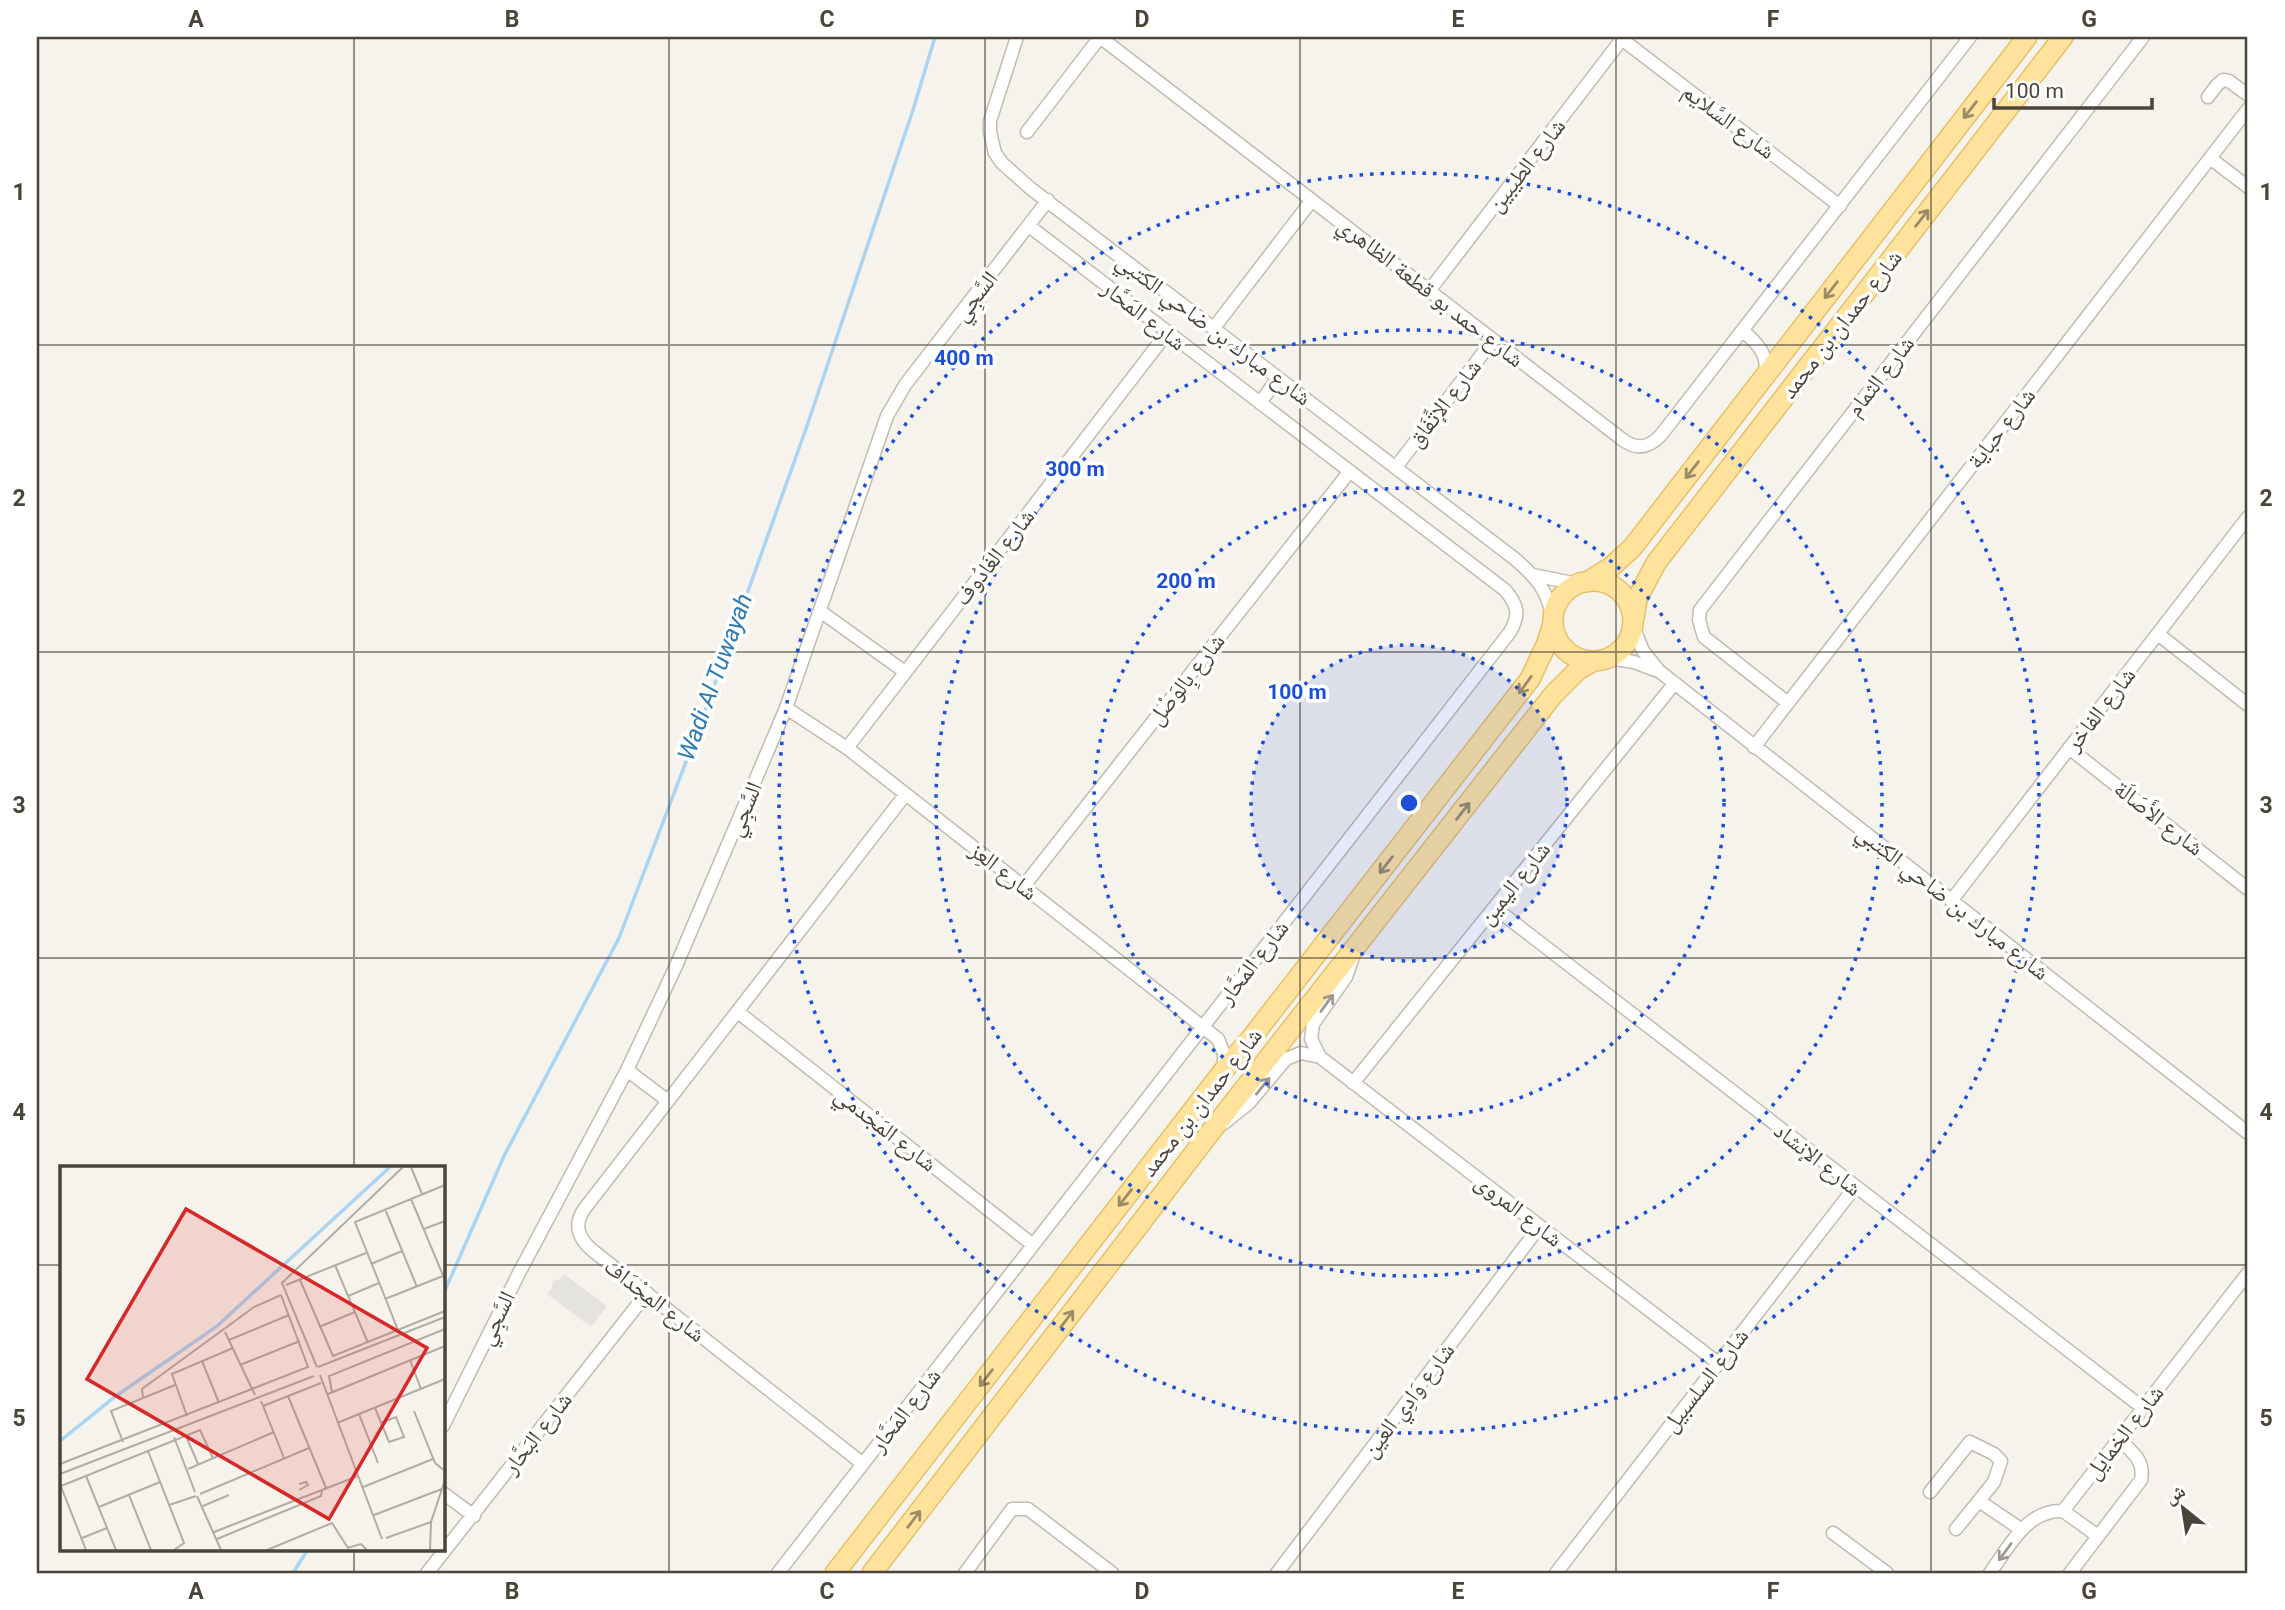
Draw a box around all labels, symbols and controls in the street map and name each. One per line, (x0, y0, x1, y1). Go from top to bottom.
text: A (188, 6, 204, 33)
text: B (505, 6, 519, 33)
text: C (819, 6, 835, 33)
text: D (1135, 6, 1149, 33)
text: E (1452, 6, 1465, 33)
text: F (1767, 6, 1780, 33)
text: G (2081, 6, 2097, 33)
scale bar (1994, 66, 2152, 110)
street label: شارع السَّلايم (1676, 78, 1780, 167)
text: 100 m (2005, 79, 2064, 103)
one-way arrow (1963, 101, 1978, 119)
street label: شارع الطيبين (1482, 113, 1572, 218)
text: 1 (12, 179, 26, 206)
text: 1 (2259, 179, 2273, 206)
one-way arrow (1915, 210, 1930, 228)
street label: شارع حمد بو قطعة الظاهري (1329, 211, 1529, 377)
street label: شارع حمدان بن محمد (1775, 245, 1908, 404)
street label: شارع مبارك بن ضاحي الكتبي (1108, 247, 1316, 415)
street label: السَّجِي (947, 266, 1007, 330)
street label: شارع المَحَّار (1095, 274, 1191, 357)
one-way arrow (1824, 281, 1839, 299)
street label: شارع الثمام (1841, 331, 1922, 423)
text: 400 m (934, 346, 994, 370)
street label: شارع الإتِّفَاق (1401, 353, 1488, 453)
street label: شارع حباية (1962, 383, 2042, 475)
text: 300 m (1045, 457, 1105, 481)
one-way arrow (1684, 460, 1699, 479)
text: 2 (12, 485, 26, 512)
text: 2 (2259, 485, 2273, 512)
street label: شارع الغَادُوف (948, 504, 1041, 612)
text: 200 m (1156, 569, 1216, 593)
water label: Wadi Al Tuwayah (672, 590, 758, 764)
street label: شارع بِالوَصْل (1142, 628, 1233, 732)
street label: شارع الفاخر (2059, 662, 2142, 758)
one-way arrow (1518, 675, 1532, 694)
text: 100 m (1267, 680, 1327, 704)
street label: شارع الأَصَالَة (2108, 774, 2210, 862)
street label: السَّجِي (721, 778, 772, 842)
centre of rings (1397, 791, 1421, 815)
text: 3 (12, 792, 26, 819)
text: 3 (2259, 792, 2273, 819)
one-way arrow (1455, 802, 1470, 821)
street label: شارع مبارك بن ضاحي الكتبي (1848, 819, 2054, 990)
street label: شارع العِز (963, 836, 1043, 907)
street label: شارع اليمين (1473, 836, 1557, 931)
one-way arrow (1378, 855, 1393, 873)
street label: شارع المَحَّار (1212, 915, 1295, 1011)
one-way arrow (1320, 995, 1335, 1013)
street label: شارع حمدان بن محمد (1135, 1023, 1268, 1182)
one-way arrow (1255, 1078, 1271, 1096)
street label: شارع المَجْدمي (826, 1081, 942, 1181)
text: 4 (12, 1099, 26, 1126)
text: 4 (2259, 1099, 2273, 1126)
street label: شارع الإنشاد (1768, 1117, 1867, 1203)
inset map (60, 1166, 444, 1550)
street label: شارع المروى (1469, 1168, 1568, 1254)
one-way arrow (1117, 1189, 1132, 1207)
street label: شارع المِجْدَاف (598, 1253, 710, 1349)
street label: السَّجِي (472, 1287, 525, 1352)
one-way arrow (1059, 1310, 1074, 1329)
street label: شارع السلسبيل (1656, 1323, 1755, 1438)
street label: شارع وَادِي العين (1356, 1338, 1464, 1466)
street label: شارع المَحَّار (864, 1363, 947, 1459)
one-way arrow (978, 1369, 993, 1387)
street label: شارع الخمايل (2079, 1380, 2170, 1485)
street label: شارع البَحَّار (496, 1387, 579, 1481)
text: 5 (12, 1405, 26, 1432)
text: 5 (2259, 1405, 2273, 1432)
north arrow (2148, 1474, 2218, 1544)
text: ش (2160, 1479, 2189, 1509)
one-way arrow (906, 1510, 921, 1529)
one-way arrow (1998, 1542, 2012, 1561)
text: A (188, 1578, 204, 1605)
text: B (505, 1578, 519, 1605)
text: C (819, 1578, 835, 1605)
text: D (1135, 1578, 1149, 1605)
text: E (1452, 1578, 1465, 1605)
text: F (1767, 1578, 1780, 1605)
text: G (2081, 1578, 2097, 1605)

